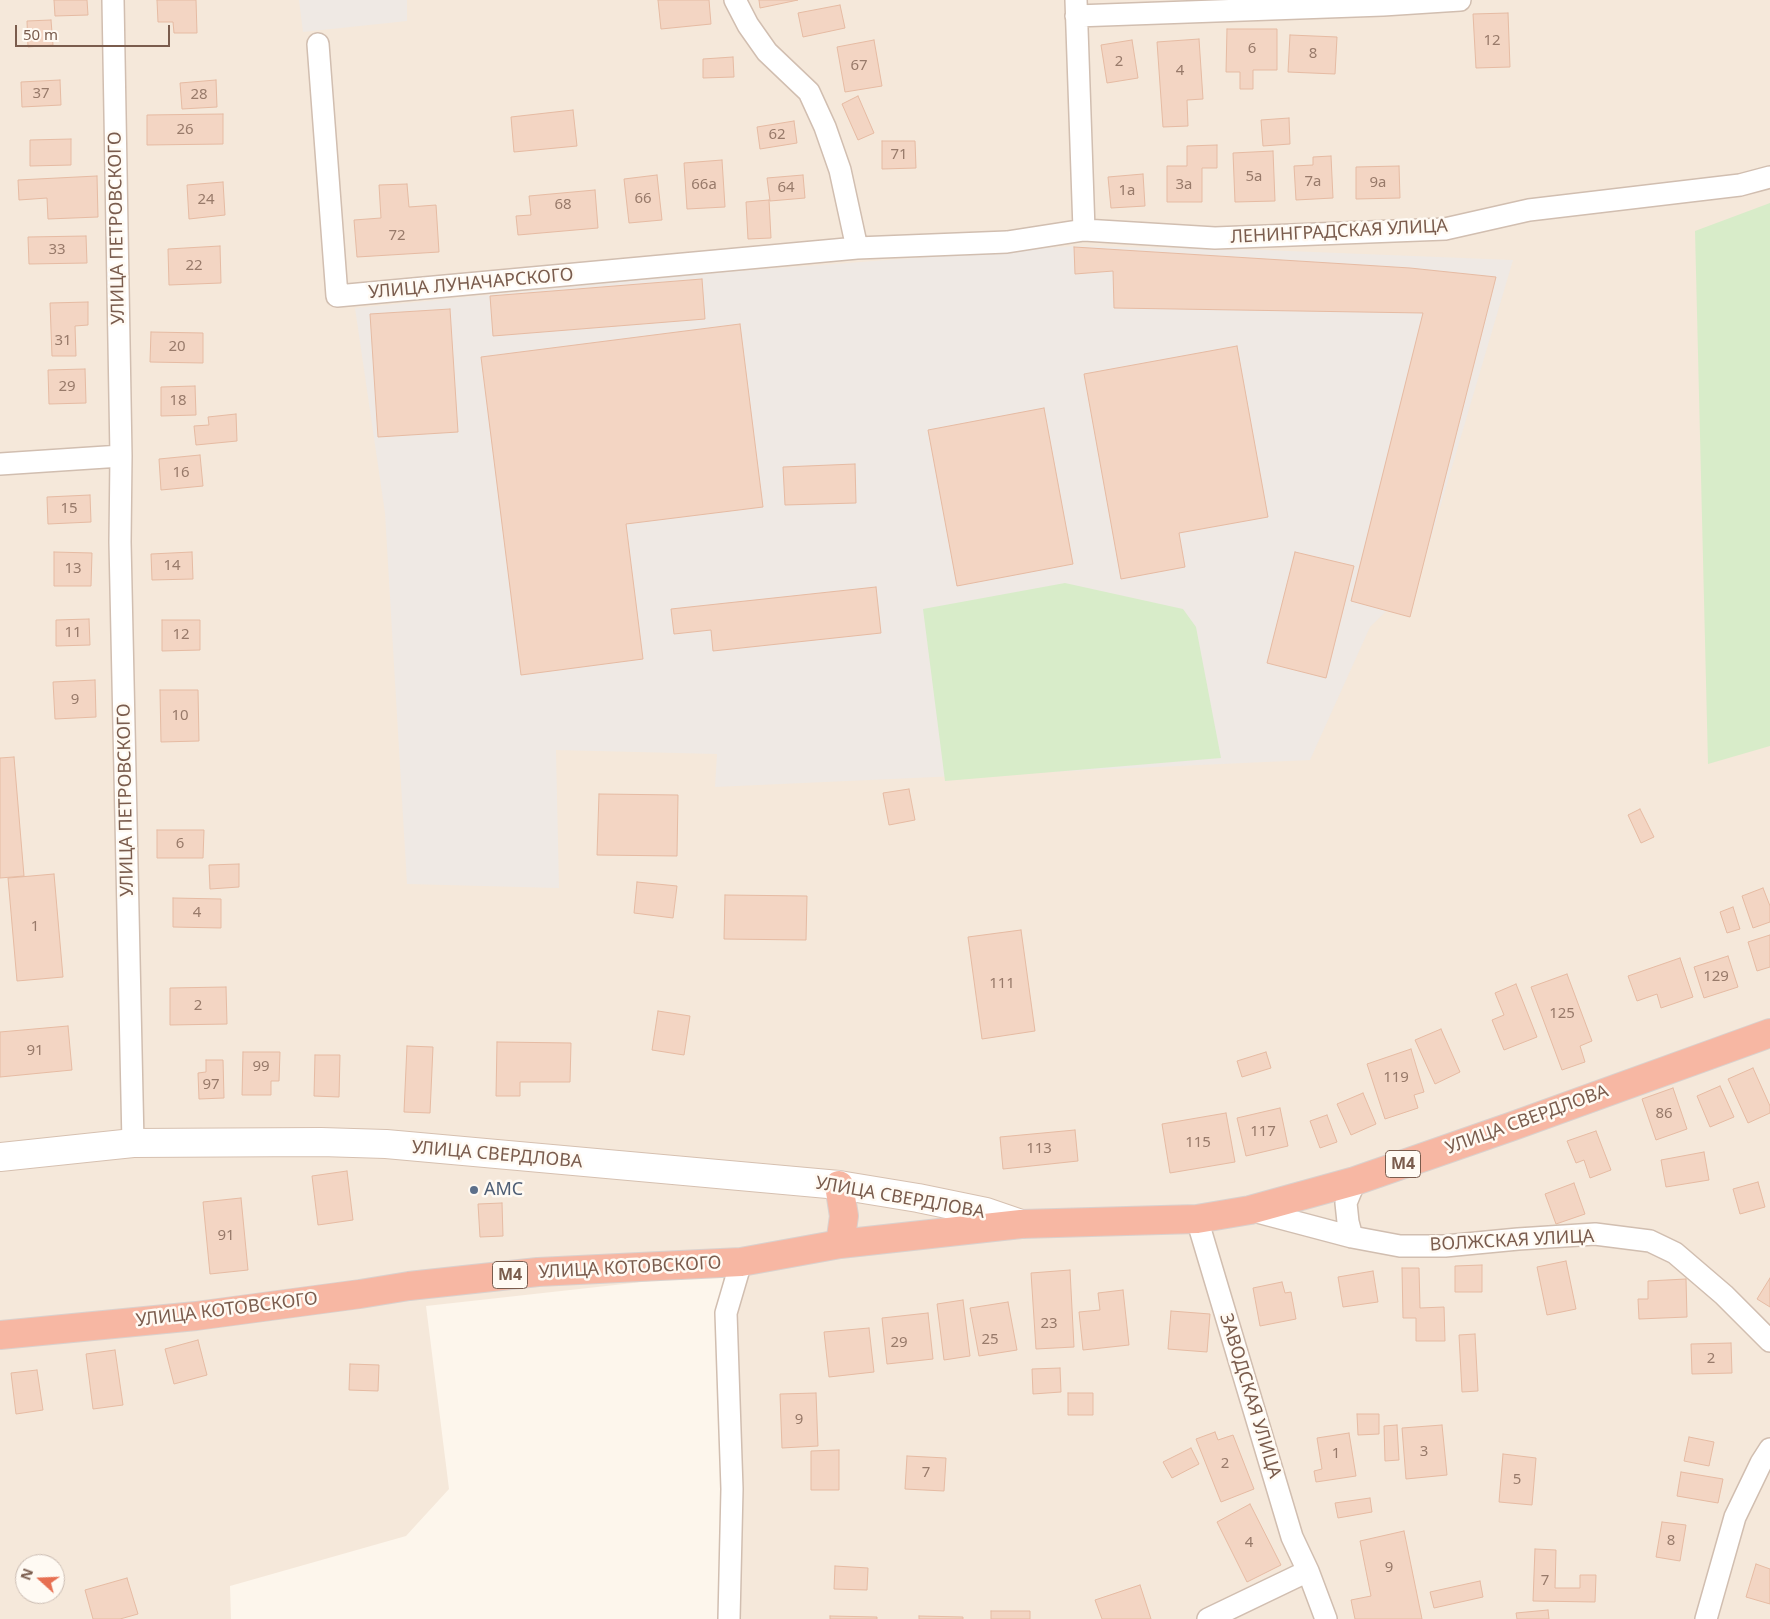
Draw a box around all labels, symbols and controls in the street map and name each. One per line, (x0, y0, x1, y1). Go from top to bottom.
scale bar (18, 15, 172, 47)
text: 50 m (23, 24, 58, 44)
house number: 12 (1483, 32, 1501, 50)
house number: 6 (1248, 40, 1256, 58)
house number: 8 (1309, 45, 1317, 63)
house number: 2 (1115, 53, 1123, 71)
house number: 67 (850, 57, 868, 75)
house number: 4 (1176, 62, 1184, 80)
house number: 37 (32, 85, 50, 103)
house number: 28 (190, 86, 208, 104)
house number: 26 (176, 121, 194, 139)
house number: 62 (768, 126, 786, 144)
street label: УЛИЦА ПЕТРОВСКОГО (105, 131, 129, 325)
house number: 71 (890, 146, 908, 164)
house number: 5а (1246, 168, 1262, 186)
house number: 7а (1305, 173, 1321, 191)
house number: 9а (1370, 174, 1386, 192)
house number: 66а (691, 176, 717, 194)
house number: 3а (1176, 176, 1192, 194)
house number: 64 (777, 179, 795, 197)
house number: 1а (1119, 182, 1135, 200)
house number: 66 (634, 190, 652, 208)
house number: 24 (197, 191, 215, 209)
house number: 68 (554, 196, 572, 214)
street label: ЛЕНИНГРАДСКАЯ УЛИЦА (1230, 216, 1448, 248)
house number: 72 (388, 227, 406, 245)
house number: 33 (48, 241, 66, 259)
house number: 22 (185, 257, 203, 275)
street label: УЛИЦА ЛУНАЧАРСКОГО (368, 264, 574, 304)
house number: 31 (54, 332, 72, 350)
house number: 20 (168, 338, 186, 356)
house number: 29 (58, 378, 76, 396)
house number: 18 (169, 392, 187, 410)
house number: 16 (172, 464, 190, 482)
house number: 15 (60, 500, 78, 518)
house number: 14 (163, 557, 181, 575)
house number: 13 (64, 560, 82, 578)
house number: 11 (64, 624, 82, 642)
house number: 12 (172, 626, 190, 644)
house number: 9 (71, 691, 79, 709)
street label: УЛИЦА ПЕТРОВСКОГО (114, 703, 138, 897)
house number: 10 (171, 707, 189, 725)
house number: 6 (176, 835, 184, 853)
house number: 4 (193, 904, 201, 922)
house number: 1 (31, 918, 39, 936)
house number: 129 (1703, 968, 1729, 986)
house number: 111 (989, 975, 1015, 993)
house number: 2 (194, 997, 202, 1015)
house number: 125 (1549, 1005, 1575, 1023)
house number: 91 (26, 1042, 44, 1060)
house number: 99 (252, 1058, 270, 1076)
house number: 119 (1383, 1069, 1409, 1087)
house number: 97 (202, 1076, 220, 1094)
street label: УЛИЦА СВЕРДЛОВА (1443, 1081, 1611, 1159)
house number: 86 (1655, 1105, 1673, 1123)
house number: 117 (1250, 1123, 1276, 1141)
house number: 115 (1185, 1134, 1211, 1152)
street label: УЛИЦА СВЕРДЛОВА (411, 1137, 583, 1173)
house number: 113 (1026, 1140, 1052, 1158)
road number: M4 (1386, 1150, 1420, 1178)
street label: УЛИЦА СВЕРДЛОВА (814, 1172, 986, 1224)
place label: AMC (484, 1179, 523, 1201)
marker: AMC (468, 1184, 480, 1196)
street label: ВОЛЖСКАЯ УЛИЦА (1429, 1226, 1595, 1256)
house number: 91 (217, 1227, 235, 1245)
street label: УЛИЦА КОТОВСКОГО (538, 1252, 722, 1284)
road number: M4 (492, 1262, 528, 1288)
street label: УЛИЦА КОТОВСКОГО (135, 1288, 319, 1332)
street label: ЗАВОДСКАЯ УЛИЦА (1215, 1311, 1285, 1481)
house number: 23 (1040, 1315, 1058, 1333)
house number: 25 (981, 1331, 999, 1349)
house number: 29 (890, 1334, 908, 1352)
house number: 2 (1707, 1350, 1715, 1368)
house number: 9 (795, 1411, 803, 1429)
house number: 3 (1420, 1443, 1428, 1461)
house number: 1 (1332, 1445, 1340, 1463)
house number: 2 (1221, 1455, 1229, 1473)
house number: 7 (922, 1464, 930, 1482)
house number: 5 (1513, 1471, 1521, 1489)
house number: 8 (1667, 1532, 1675, 1550)
house number: 4 (1245, 1534, 1253, 1552)
north arrow (15, 1554, 65, 1604)
house number: 9 (1385, 1559, 1393, 1577)
text: N (15, 1565, 37, 1583)
house number: 7 (1541, 1572, 1549, 1590)

